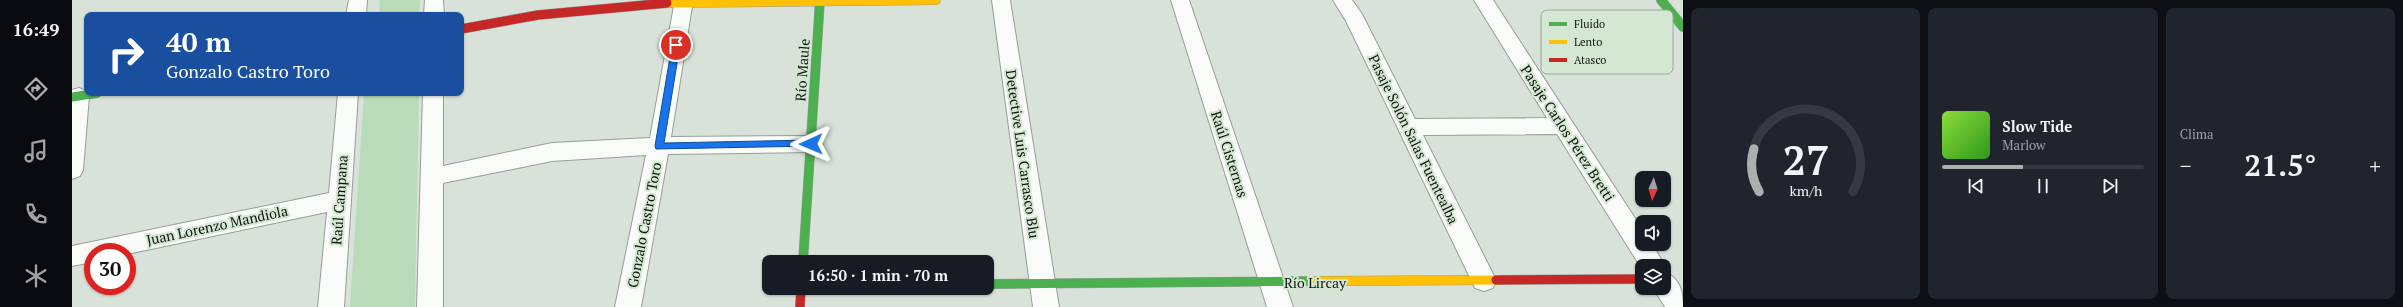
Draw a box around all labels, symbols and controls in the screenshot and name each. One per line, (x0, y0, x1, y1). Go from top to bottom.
legend (1541, 10, 1673, 74)
text: 16:49 (13, 17, 59, 41)
text: Fluido (1574, 17, 1605, 31)
text: 40 m (166, 23, 231, 60)
icon: right (100, 28, 152, 80)
pin (659, 28, 693, 62)
icon: arrive (665, 34, 687, 56)
text: Lento (1574, 35, 1602, 49)
street label: Río Maule (790, 38, 814, 102)
street label: Pasaje Solón Salas Fuentealba (1365, 51, 1463, 227)
text: Atasco (1574, 53, 1606, 67)
text: Gonzalo Castro Toro (166, 59, 330, 83)
street label: Pasaje Carlos Pérez Bretti (1517, 61, 1619, 205)
street label: Detective Luis Carrasco Blu (1002, 68, 1044, 240)
icon: directions (22, 75, 50, 103)
street label: Raúl Cisternas (1207, 108, 1253, 200)
text: Slow Tide (2002, 116, 2072, 136)
position arrow (790, 123, 832, 165)
text: Clima (2180, 125, 2214, 143)
text: 27 (1782, 131, 1829, 186)
text: Marlow (2002, 136, 2046, 154)
icon: music (22, 137, 50, 165)
text: 21.5° (2244, 145, 2316, 185)
text: − (2180, 151, 2191, 180)
text: + (2369, 151, 2381, 180)
street label: Raúl Campana (326, 154, 352, 246)
street label: Gonzalo Castro Toro (623, 160, 666, 289)
north arrow (1635, 171, 1671, 207)
map controls (1635, 171, 1671, 295)
icon: previous (1965, 175, 1987, 197)
icon: pause (2032, 175, 2054, 197)
icon: next (2099, 175, 2121, 197)
text: km/h (1789, 180, 1823, 199)
icon: phone (22, 200, 50, 228)
street label: Juan Lorenzo Mandiola (145, 201, 289, 249)
button: sound (1635, 215, 1671, 251)
speed limit sign: 30 (84, 243, 136, 295)
button: layers (1635, 259, 1671, 295)
icon: climate (22, 262, 50, 290)
text: 16:50 · 1 min · 70 m (808, 265, 948, 285)
street label: Río Lircay (1284, 273, 1347, 292)

